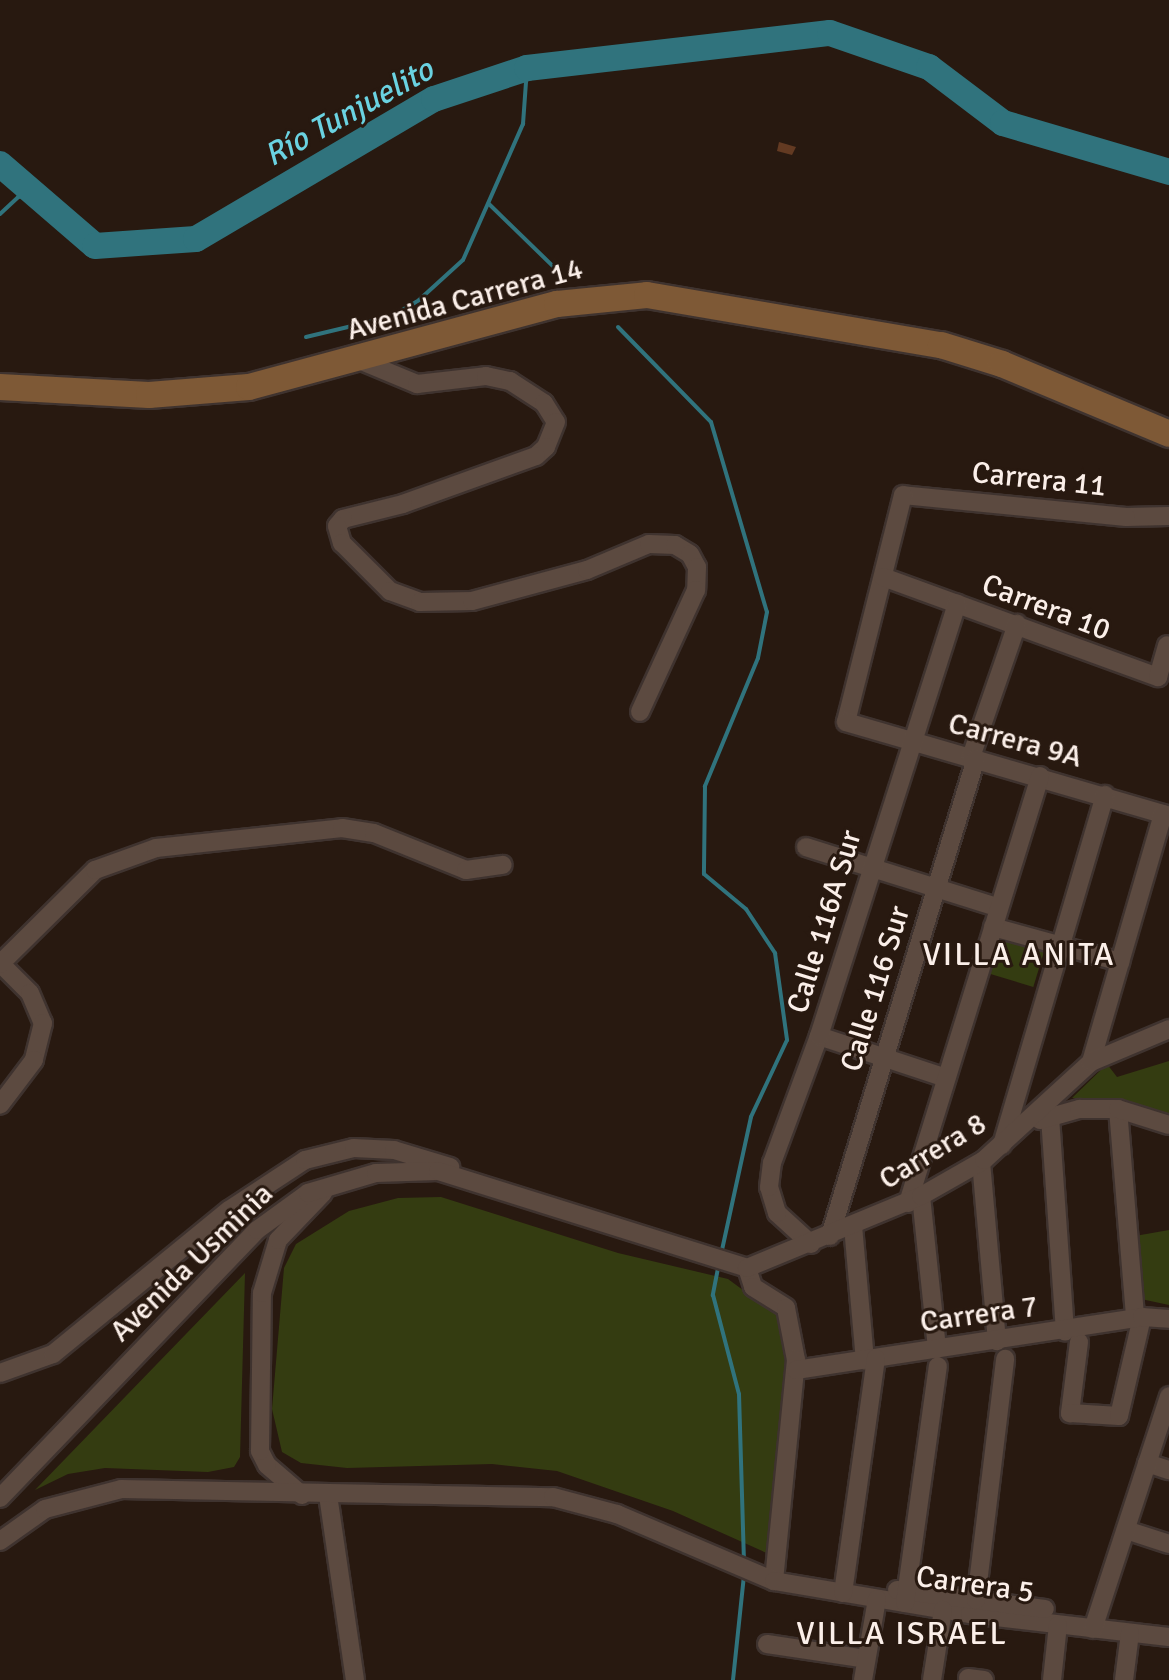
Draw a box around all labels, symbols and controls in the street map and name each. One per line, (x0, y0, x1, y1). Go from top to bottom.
water label: Río Tunjuelito (258, 51, 440, 175)
street label: Avenida Carrera 14 (343, 251, 587, 349)
street label: Carrera 11 (970, 455, 1108, 505)
street label: Carrera 10 (977, 567, 1115, 649)
street label: Carrera 9A (944, 706, 1086, 776)
street label: Calle 116A Sur (780, 826, 870, 1018)
street label: Calle 116 Sur (834, 902, 918, 1076)
district label: VILLA ANITA (922, 936, 1116, 974)
street label: Carrera 8 (873, 1106, 993, 1198)
street label: Avenida Usminia (103, 1176, 281, 1350)
street label: Carrera 7 (918, 1289, 1040, 1341)
street label: Carrera 5 (914, 1559, 1036, 1611)
district label: VILLA ISRAEL (796, 1615, 1008, 1653)

